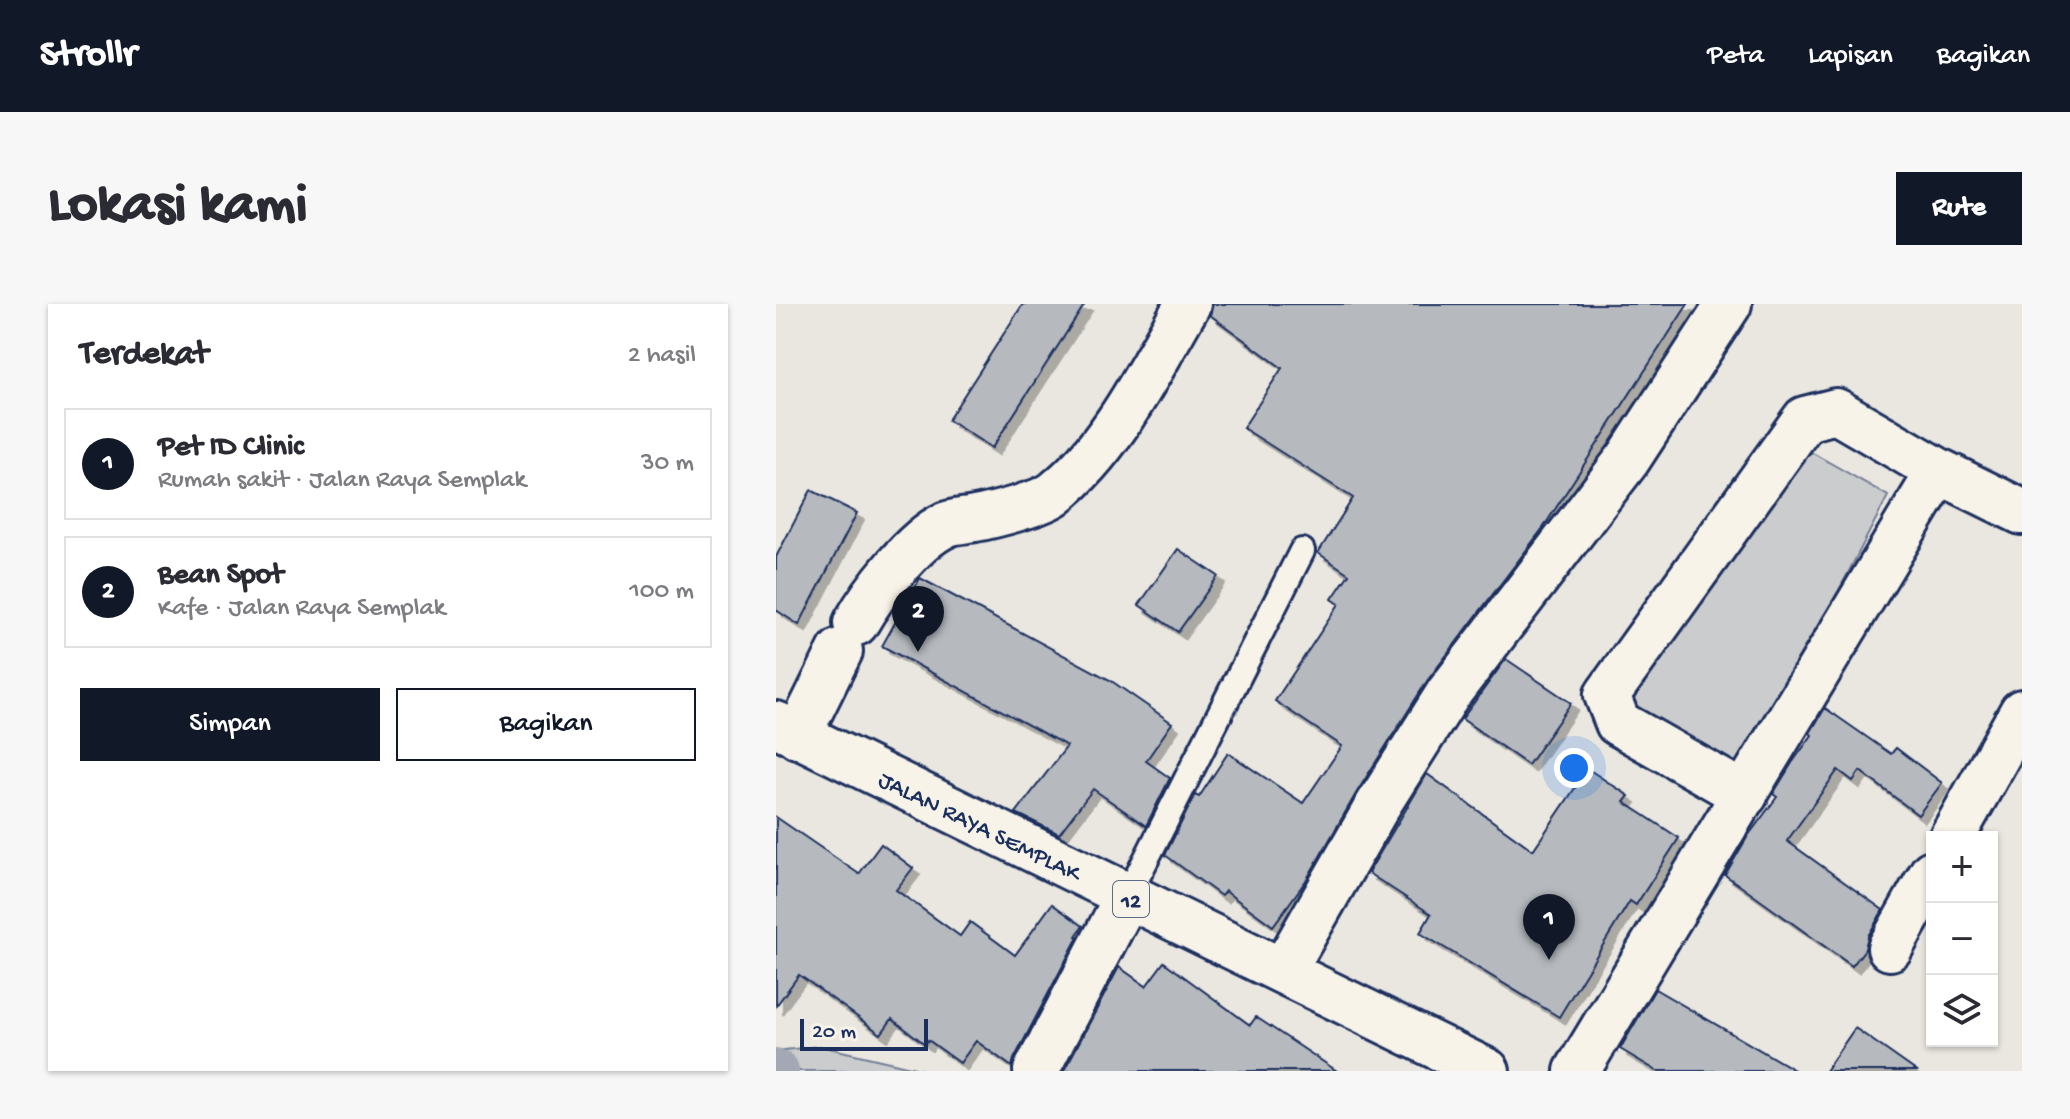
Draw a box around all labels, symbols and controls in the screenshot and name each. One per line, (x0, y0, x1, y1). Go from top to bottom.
text: Strollr (40, 34, 137, 78)
text: Peta (1707, 40, 1764, 73)
text: Lapisan (1808, 40, 1893, 73)
text: Bagikan (1937, 40, 2030, 73)
button: Rute (1896, 172, 2022, 245)
text: Lokasi kami (48, 175, 308, 241)
text: Terdekat (80, 336, 208, 376)
text: 2 hasil (628, 341, 696, 372)
text: Pet ID Clinic (158, 431, 304, 466)
text: 1 (103, 449, 113, 480)
text: 30 m (641, 449, 694, 480)
text: Rumah sakit · Jalan Raya Semplak (158, 466, 526, 497)
text: Bean Spot (158, 559, 283, 594)
text: 2 (102, 577, 114, 608)
text: 100 m (629, 577, 694, 608)
pin: 2 (892, 586, 944, 652)
text: Kafe · Jalan Raya Semplak (158, 594, 445, 625)
button: Simpan (80, 688, 380, 761)
button: Bagikan (396, 688, 696, 761)
your location (1554, 748, 1594, 788)
street label: JALAN RAYA SEMPLAK (873, 767, 1087, 891)
map controls (1926, 831, 1998, 1047)
button: + (1926, 831, 1998, 903)
road number: 12 (1113, 881, 1149, 917)
pin: 1 (1523, 894, 1575, 960)
button: − (1926, 903, 1998, 975)
button: layers (1926, 975, 1998, 1047)
scale bar (800, 1015, 928, 1051)
text: 20 m (812, 1020, 856, 1046)

